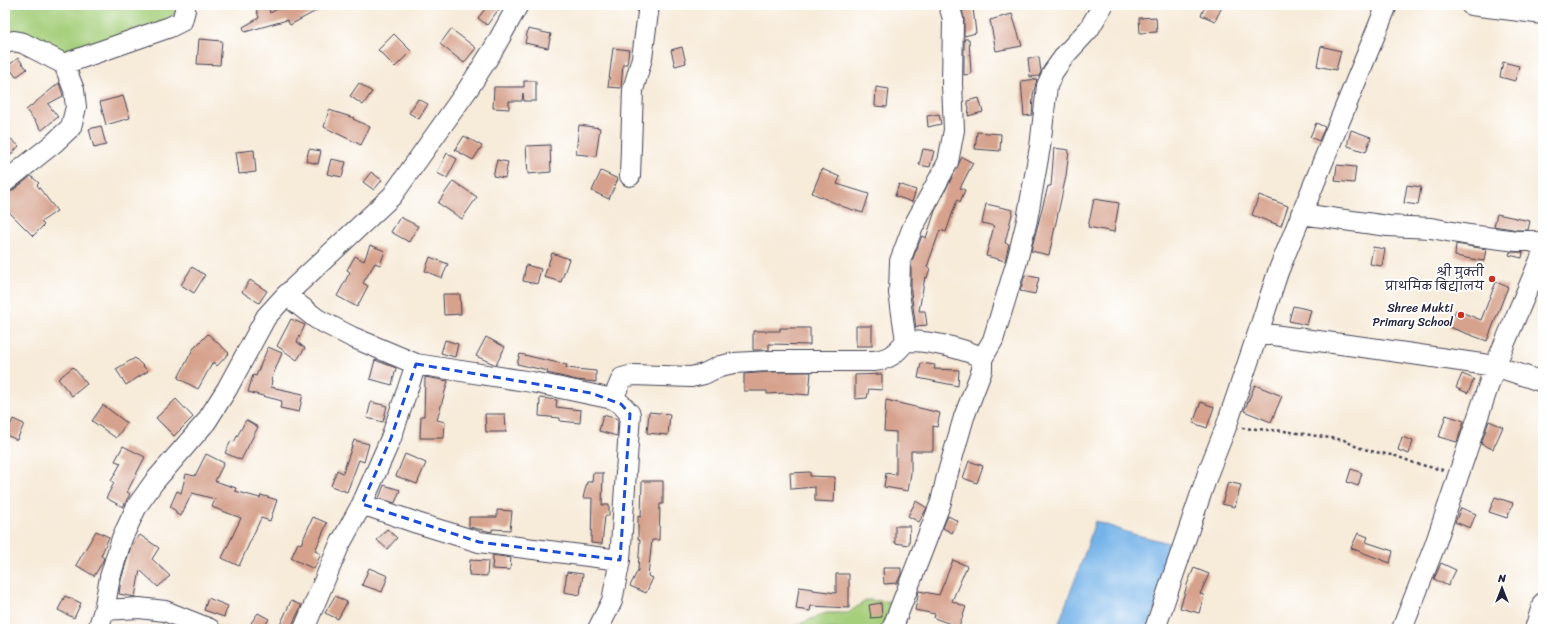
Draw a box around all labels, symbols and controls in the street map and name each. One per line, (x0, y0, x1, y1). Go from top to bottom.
place label: श्री मुक्ती प्राथमिक बिद्यालय (1384, 261, 1485, 297)
marker: श्री मुक्ती प्राथमिक बिद्यालय (1487, 274, 1497, 284)
place label: Shree Mukti Primary School (1373, 297, 1454, 333)
marker: Shree Mukti Primary School (1456, 310, 1466, 320)
north arrow (1482, 568, 1522, 608)
text: N (1497, 569, 1506, 588)

